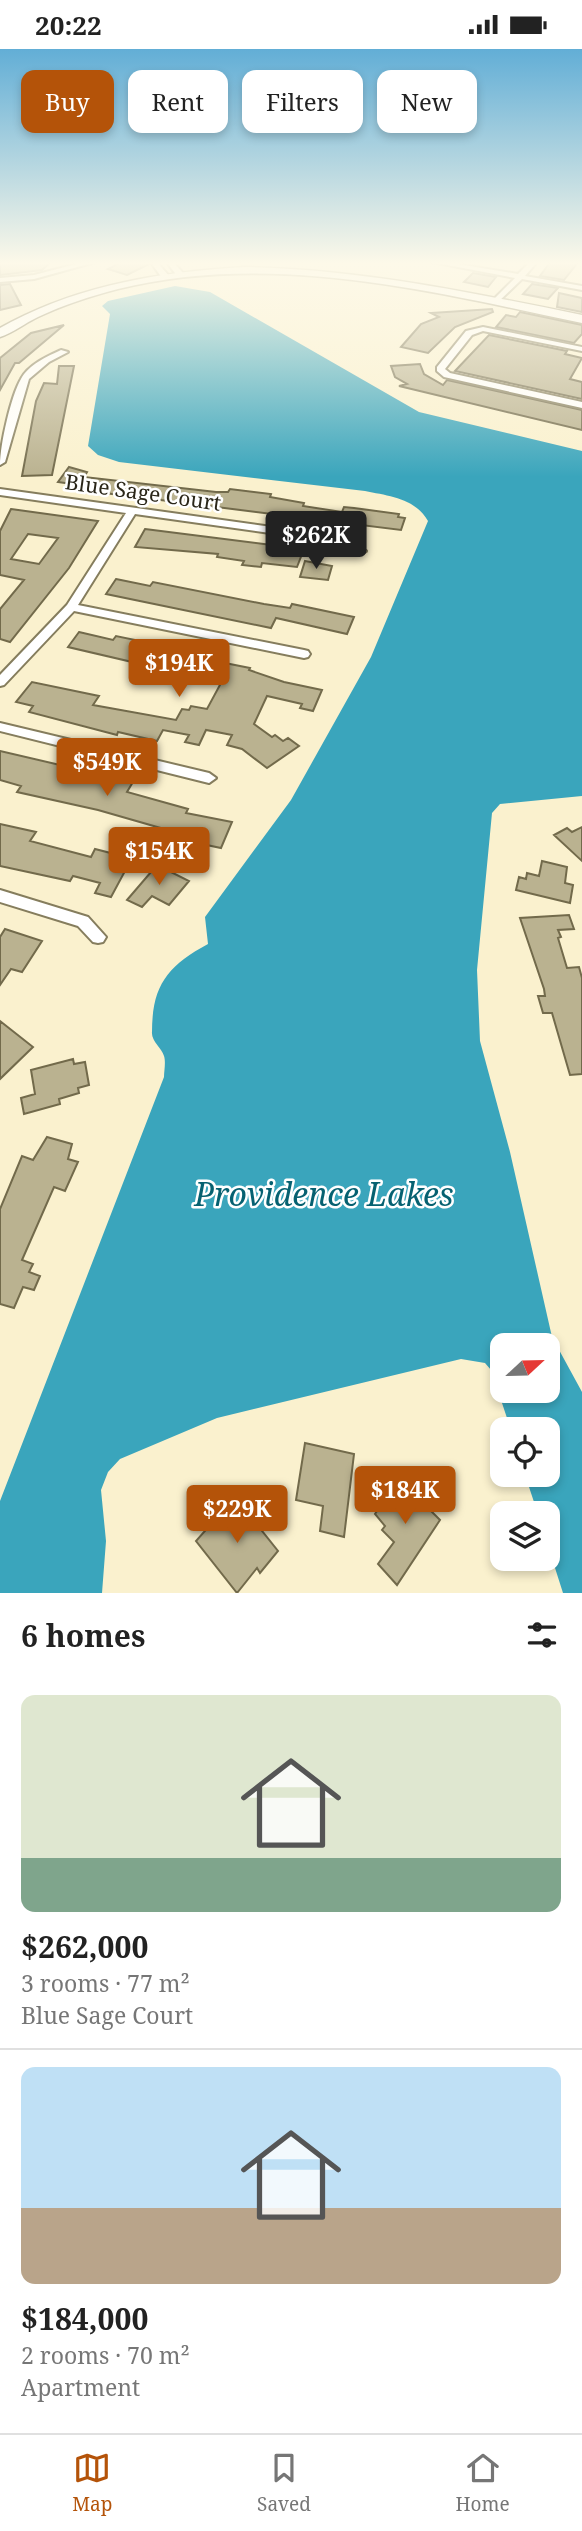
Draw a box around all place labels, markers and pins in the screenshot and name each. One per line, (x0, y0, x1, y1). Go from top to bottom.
pin: $262K (267, 511, 365, 571)
pin: $194K (130, 639, 228, 699)
pin: $549K (58, 739, 156, 798)
pin: $154K (110, 827, 208, 887)
pin: $184K (356, 1467, 454, 1526)
pin: $229K (188, 1485, 286, 1545)

